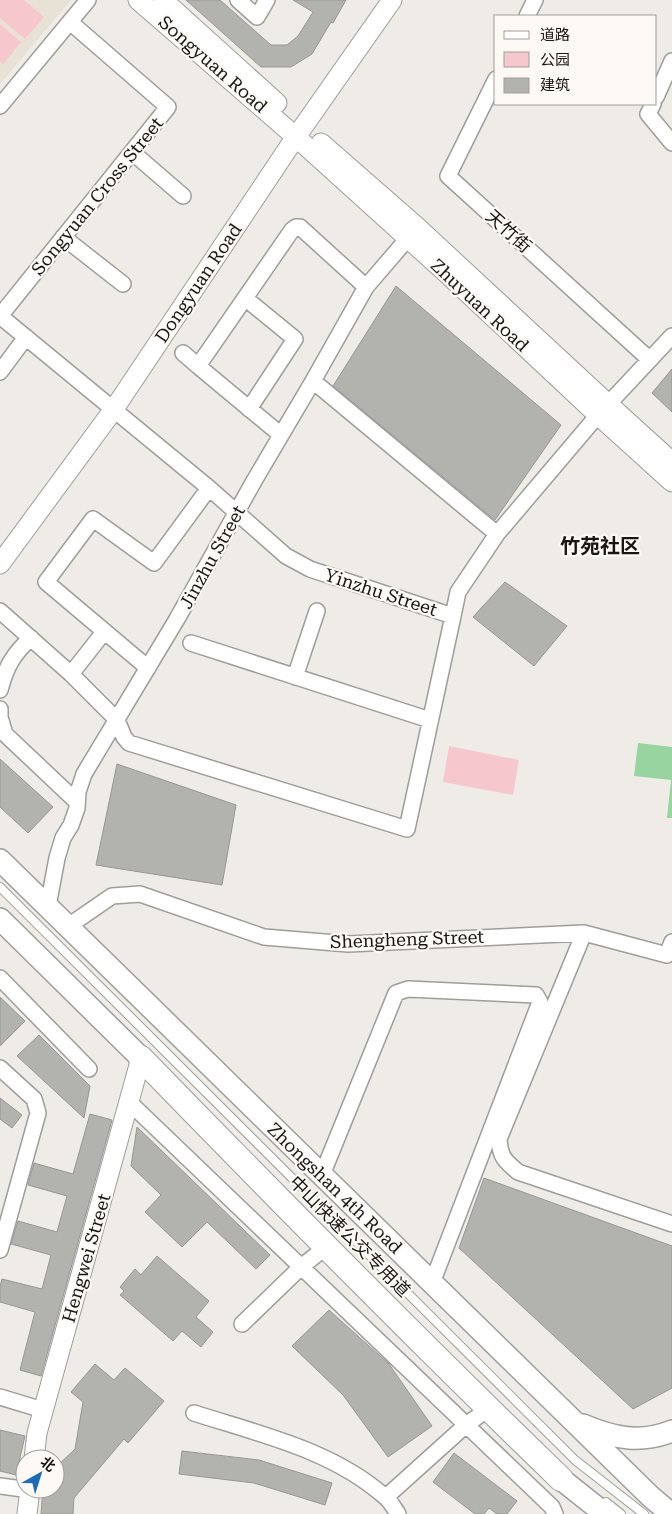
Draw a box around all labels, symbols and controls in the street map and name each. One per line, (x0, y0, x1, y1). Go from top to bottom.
street label: Songyuan Road (155, 11, 272, 117)
legend (494, 15, 657, 105)
text: 道路 (540, 26, 570, 44)
text: 公园 (540, 51, 570, 69)
text: 建筑 (540, 76, 570, 94)
street label: Songyuan Cross Street (27, 113, 167, 279)
street label: 天竹街 (482, 205, 536, 257)
street label: Dongyuan Road (150, 219, 246, 347)
street label: Zhuyuan Road (427, 254, 534, 356)
street label: Jinzhu Street (175, 501, 249, 612)
district label: 竹苑社区 (560, 534, 640, 558)
street label: Yinzhu Street (322, 564, 440, 620)
street label: Shengheng Street (330, 926, 485, 952)
street label: Zhongshan 4th Road (263, 1118, 407, 1258)
street label: 中山快速公交专用道 (285, 1171, 415, 1301)
street label: Hengwei Street (58, 1191, 115, 1325)
north arrow (15, 1449, 65, 1499)
text: 北 (38, 1453, 59, 1475)

